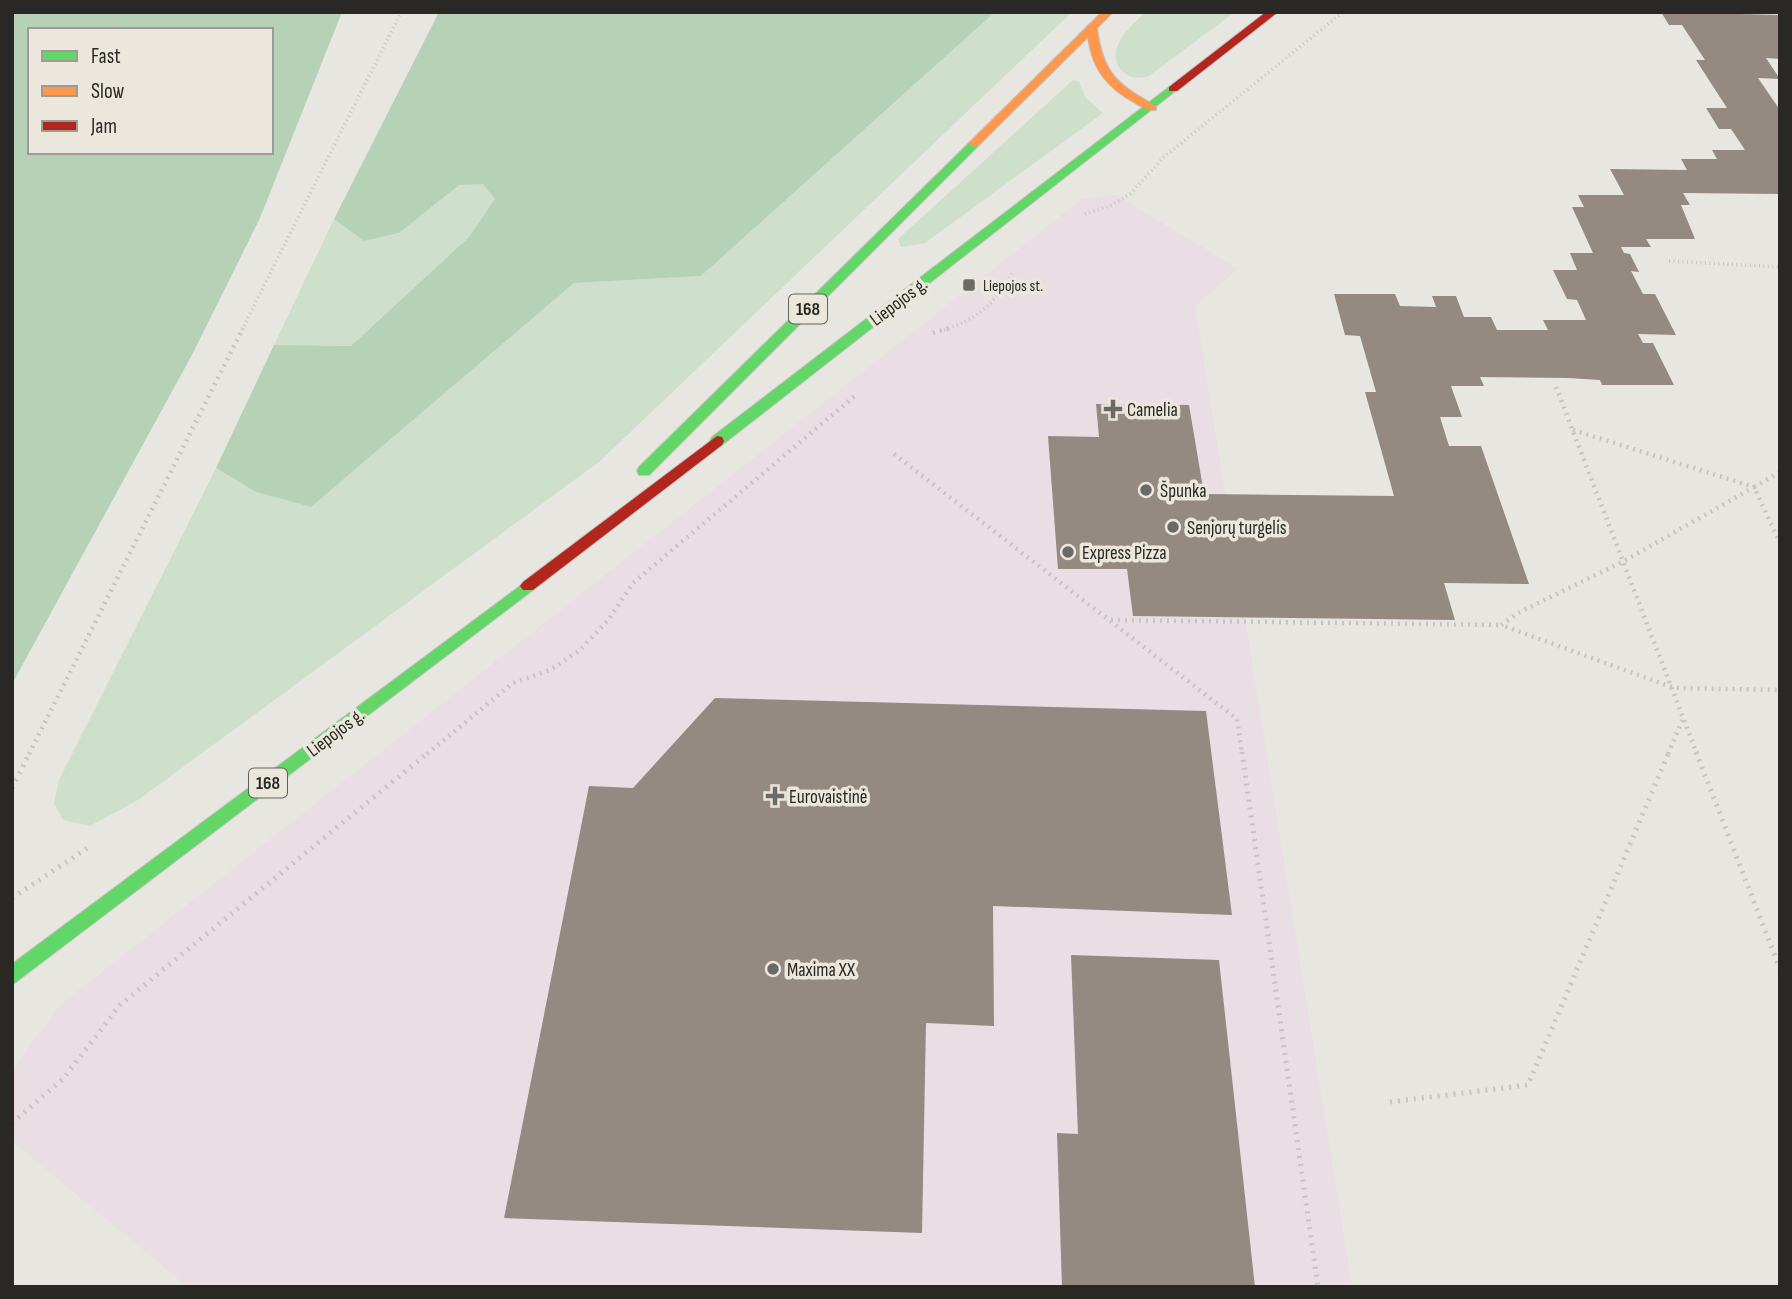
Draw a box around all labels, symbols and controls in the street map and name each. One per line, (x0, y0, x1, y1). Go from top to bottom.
legend (28, 28, 273, 154)
text: Fast (91, 44, 121, 69)
text: Slow (91, 79, 125, 104)
text: Jam (90, 114, 117, 139)
street label: Liepojos g. (866, 273, 932, 331)
marker: Liepojos st. (961, 277, 977, 293)
place label: Liepojos st. (983, 277, 1043, 296)
road number: 168 (789, 295, 827, 324)
place label: Camelia (1127, 399, 1178, 422)
marker: Camelia (1105, 401, 1121, 417)
place label: Špunka (1160, 480, 1207, 503)
marker: Špunka (1138, 482, 1154, 498)
place label: Senjorų turgelis (1187, 517, 1287, 540)
marker: Senjorų turgelis (1165, 519, 1181, 535)
place label: Express Pizza (1082, 542, 1167, 565)
marker: Express Pizza (1060, 544, 1076, 560)
street label: Liepojos g. (303, 704, 369, 762)
road number: 168 (249, 768, 287, 798)
place label: Eurovaistinė (789, 786, 868, 809)
marker: Eurovaistinė (767, 788, 783, 804)
place label: Maxima XX (787, 959, 855, 982)
marker: Maxima XX (765, 961, 781, 977)

